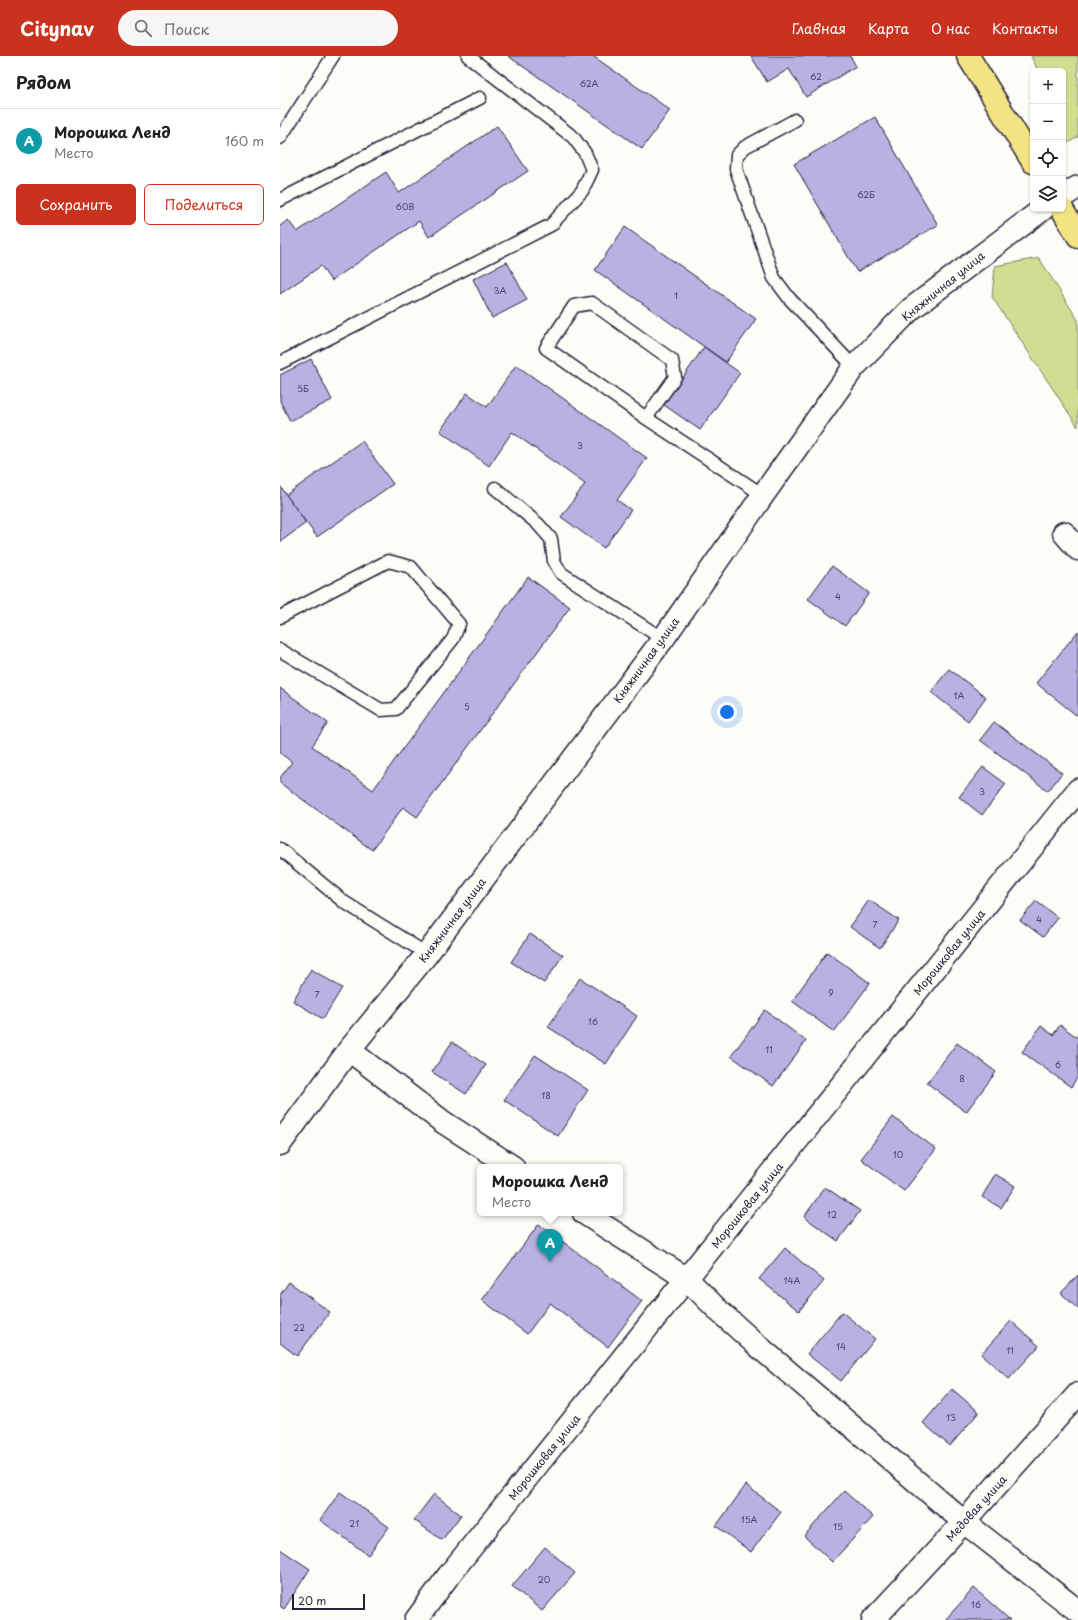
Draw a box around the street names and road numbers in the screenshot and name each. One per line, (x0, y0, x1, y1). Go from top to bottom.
street label: Княжничная улица (898, 247, 988, 325)
street label: Княжничная улица (609, 613, 683, 707)
street label: Княжничная улица (414, 874, 490, 966)
street label: Морошковая улица (909, 905, 989, 999)
street label: Морошковая улица (707, 1158, 787, 1252)
street label: Морошковая улица (504, 1410, 584, 1504)
street label: Медовая улица (942, 1471, 1010, 1545)

